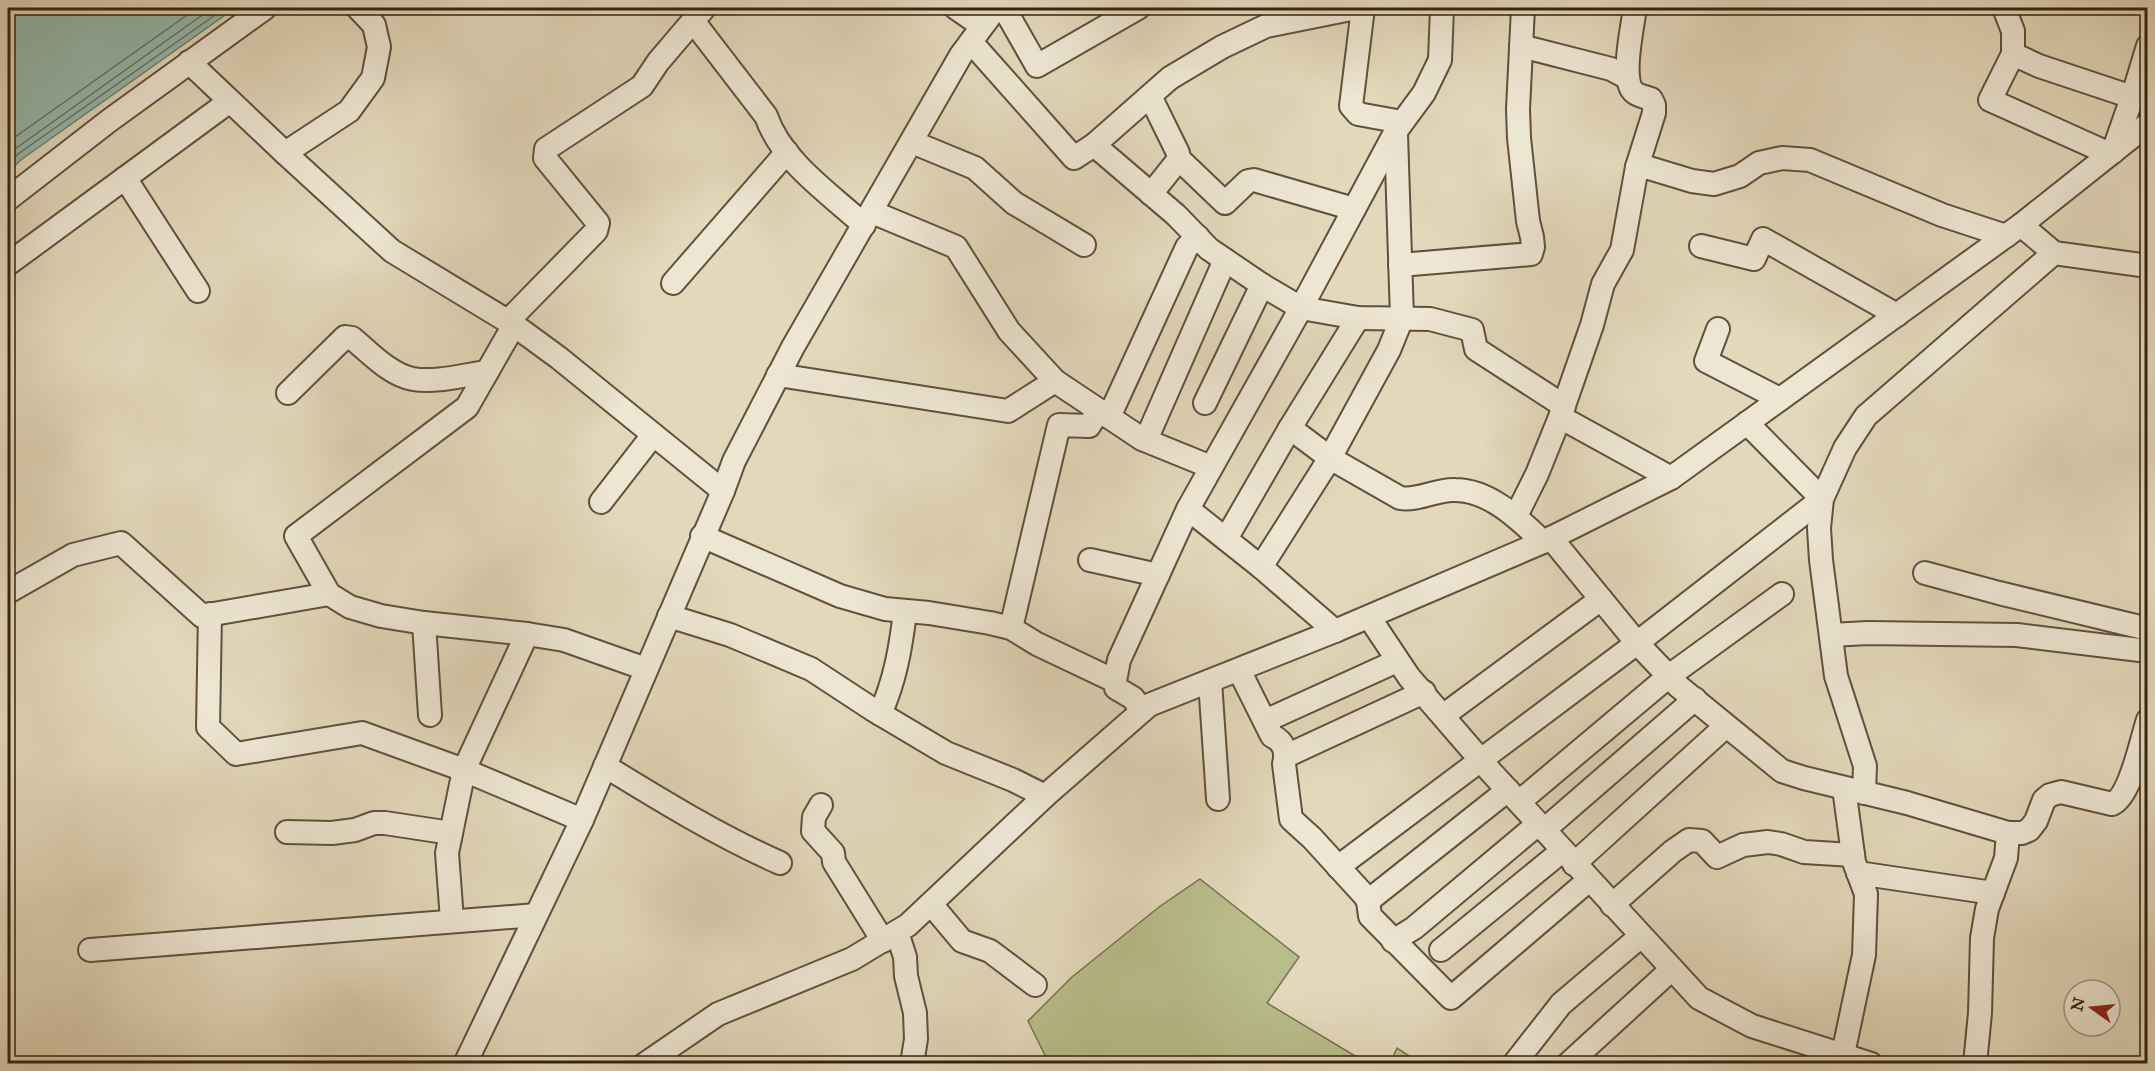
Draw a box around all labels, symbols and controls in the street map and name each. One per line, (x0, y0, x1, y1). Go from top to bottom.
north arrow (2062, 978, 2122, 1038)
text: N (2067, 995, 2089, 1013)

